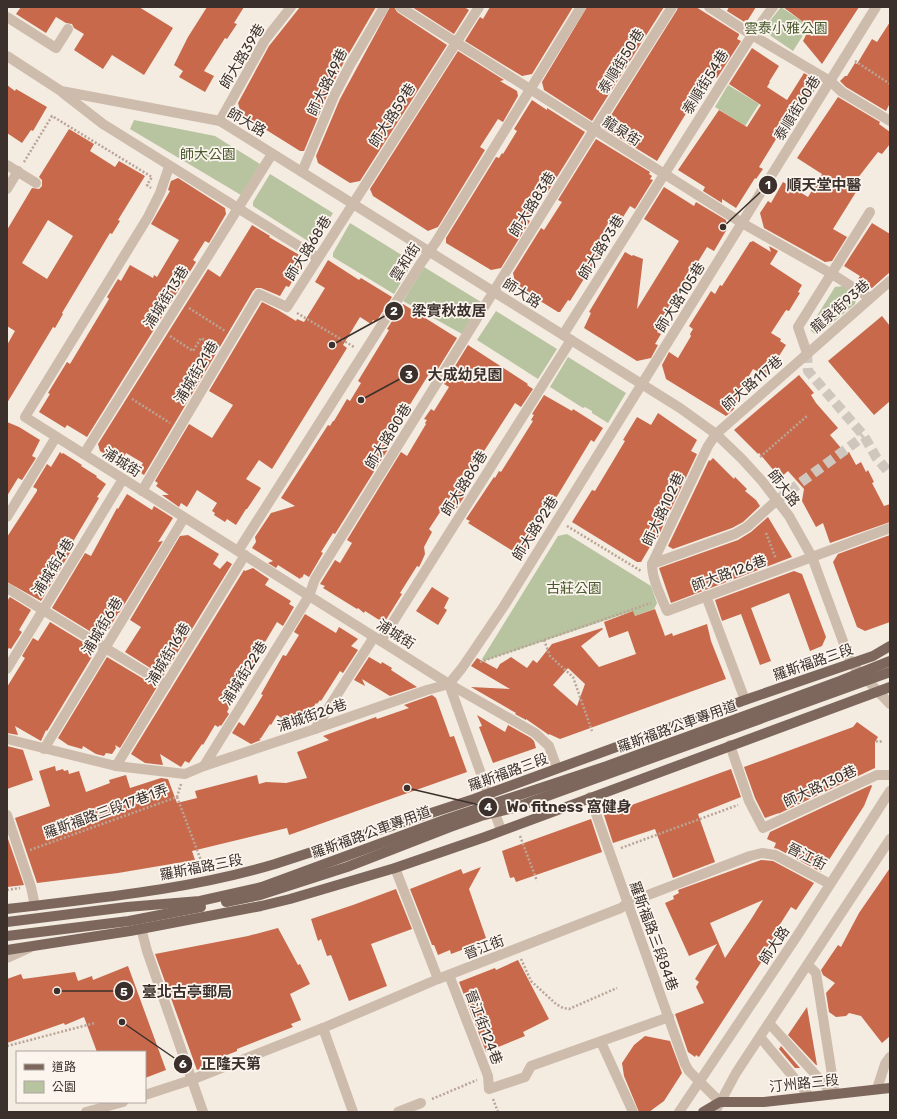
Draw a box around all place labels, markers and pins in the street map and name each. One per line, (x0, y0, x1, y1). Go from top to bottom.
callout: 順天堂中醫 (758, 171, 869, 198)
callout: 梁實秋故居 (384, 297, 495, 324)
callout: 大成幼兒園 (399, 361, 510, 388)
callout: Wo fitness 窩健身 (478, 793, 639, 820)
callout: 臺北古亭郵局 (114, 978, 240, 1005)
callout: 正隆天第 (173, 1050, 269, 1077)

